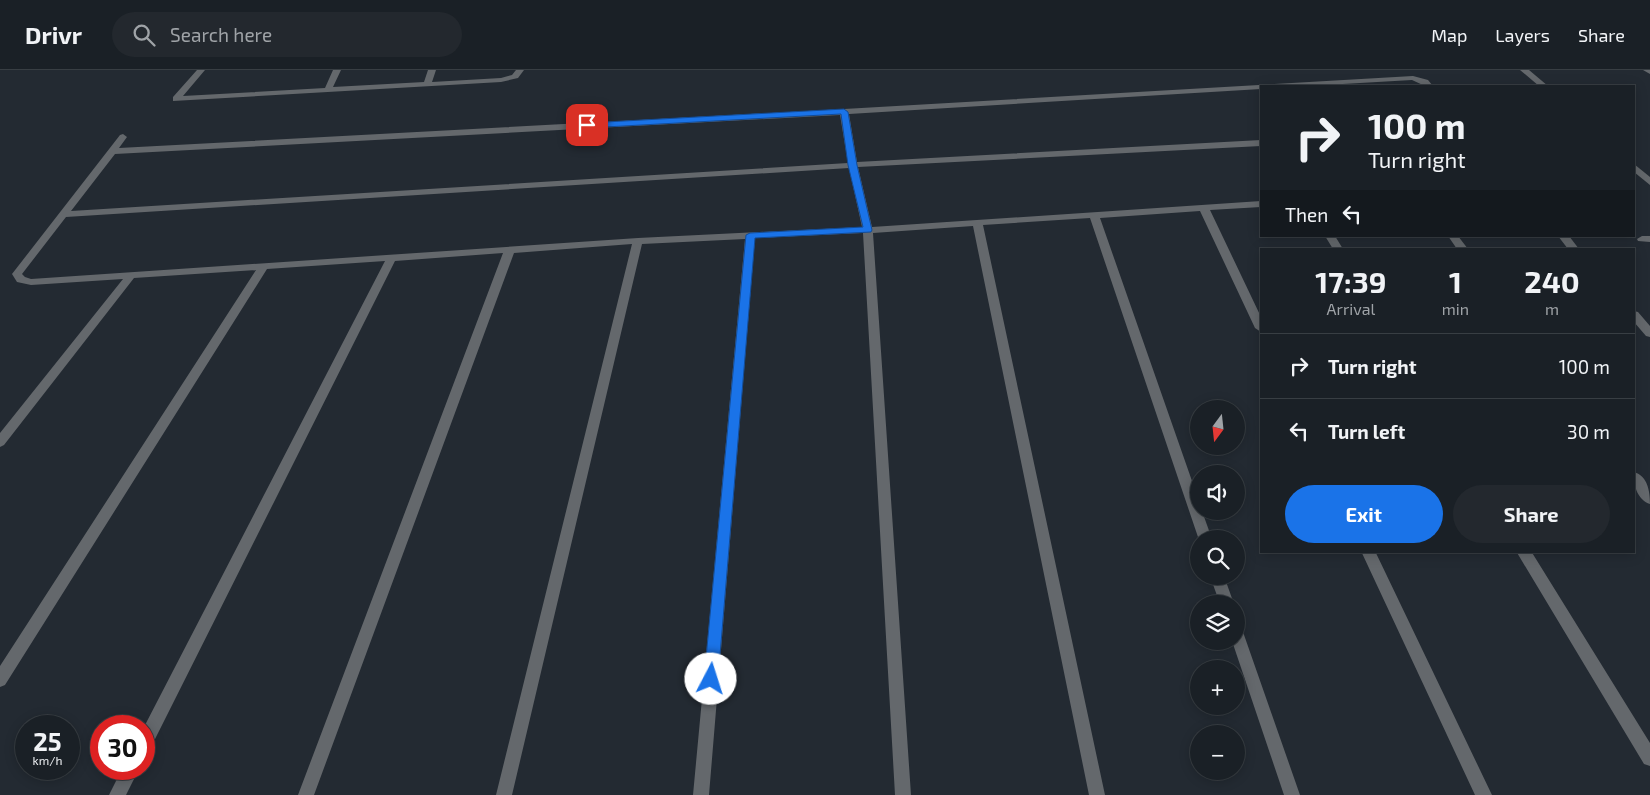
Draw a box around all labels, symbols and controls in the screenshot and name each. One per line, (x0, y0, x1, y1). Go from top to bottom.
search box (112, 12, 462, 57)
text: Drivr (25, 20, 82, 49)
icon: search (130, 21, 158, 49)
text: Search here (170, 23, 272, 46)
text: Map (1431, 24, 1467, 46)
text: Layers (1495, 24, 1550, 46)
text: Share (1578, 24, 1625, 46)
pin (566, 104, 608, 146)
text: 100 m (1368, 104, 1466, 146)
icon: right (1285, 105, 1350, 170)
icon: arrive (573, 111, 601, 139)
text: Turn right (1368, 146, 1466, 172)
icon: left (1338, 200, 1366, 228)
text: Then (1285, 203, 1328, 226)
text: 17:39 (1315, 263, 1386, 299)
text: 1 (1449, 263, 1462, 299)
text: 240 (1524, 263, 1580, 299)
text: Arrival (1327, 299, 1375, 318)
text: min (1442, 299, 1469, 318)
text: m (1545, 299, 1559, 318)
icon: right (1285, 352, 1313, 380)
text: Turn right (1328, 355, 1416, 378)
text: 100 m (1559, 355, 1610, 378)
north arrow (1190, 400, 1245, 455)
map controls (1190, 400, 1245, 780)
icon: left (1285, 417, 1313, 445)
text: Turn left (1328, 420, 1405, 443)
text: 30 m (1567, 420, 1610, 443)
button: sound (1190, 465, 1245, 520)
button: Exit (1285, 485, 1443, 543)
button: Share (1453, 485, 1610, 543)
button: search (1190, 530, 1245, 585)
button: layers (1190, 595, 1245, 650)
position arrow (684, 652, 736, 704)
button: + (1190, 660, 1245, 715)
speed limit sign: 30 (90, 715, 155, 780)
button: − (1190, 725, 1245, 780)
text: 25 (33, 726, 62, 756)
text: km/h (33, 753, 62, 767)

